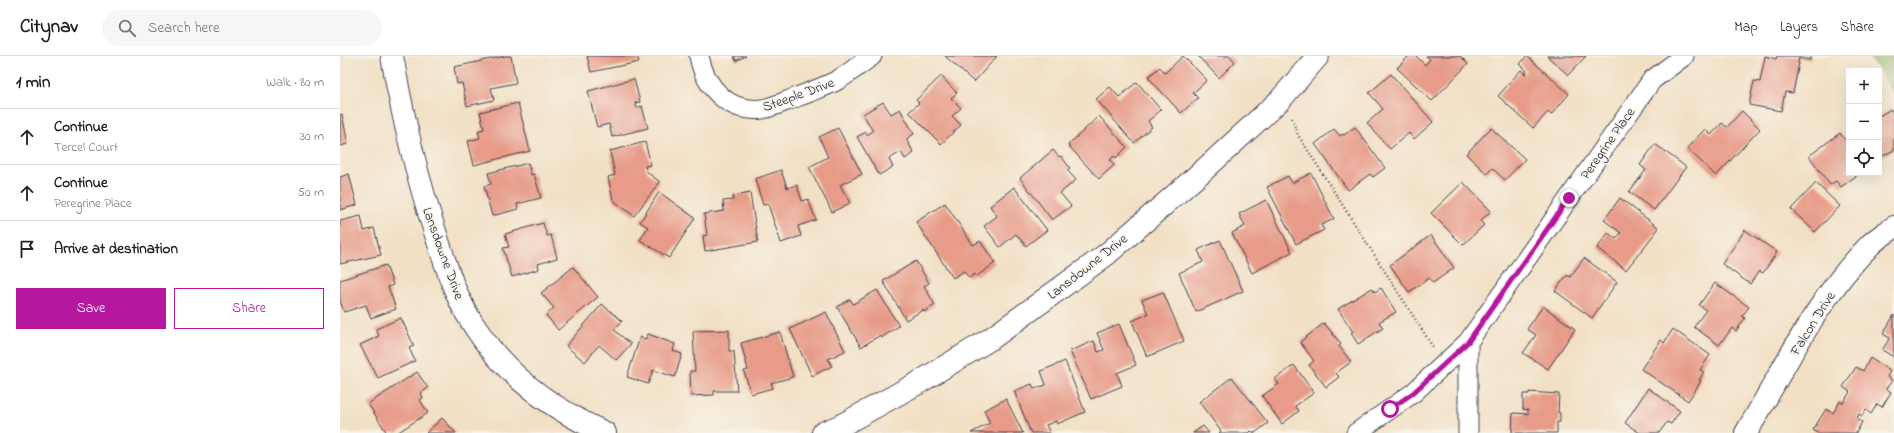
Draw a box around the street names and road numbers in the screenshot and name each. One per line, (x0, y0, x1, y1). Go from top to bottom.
street label: Steeple Drive (760, 73, 838, 118)
street label: Peregrine Place (1576, 103, 1642, 185)
street label: Lansdowne Drive (416, 204, 469, 303)
street label: Lansdowne Drive (1043, 229, 1133, 305)
street label: Falcon Drive (1785, 287, 1842, 361)

